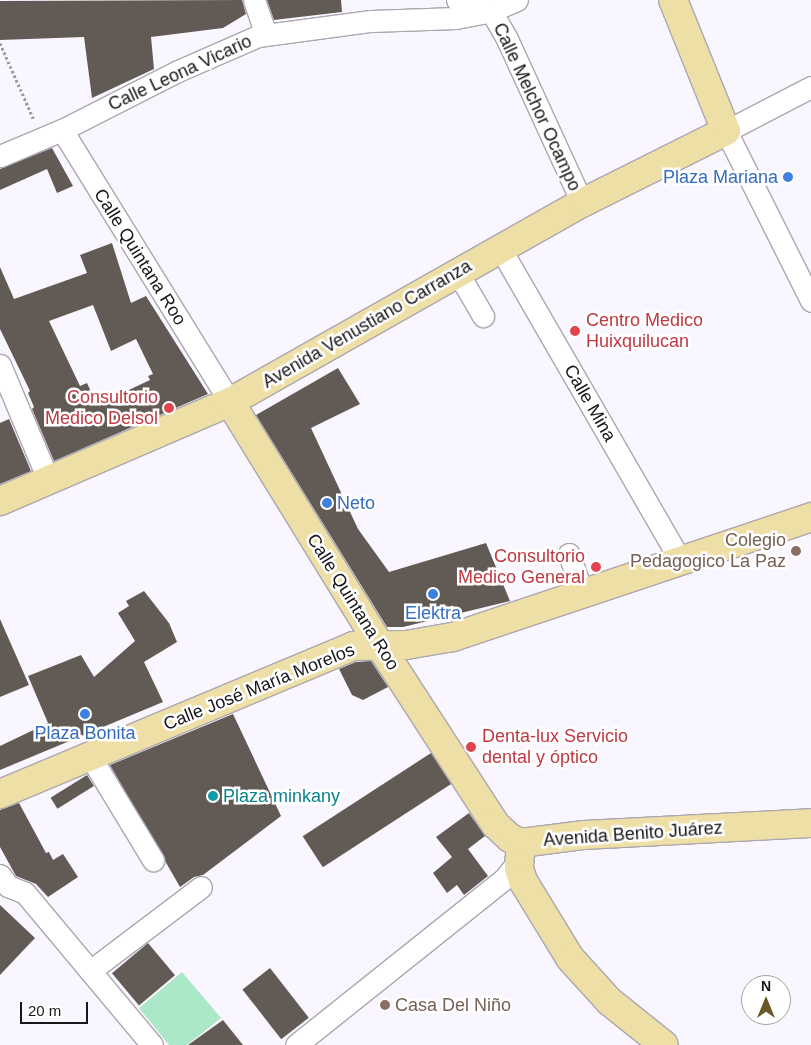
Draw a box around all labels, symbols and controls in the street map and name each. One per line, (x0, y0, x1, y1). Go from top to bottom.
street label: Calle Melchor Ocampo (489, 19, 585, 195)
street label: Calle Leona Vicario (105, 30, 255, 116)
place label: Plaza Mariana (663, 166, 778, 188)
marker: Plaza Mariana (782, 171, 794, 183)
street label: Calle Quintana Roo (89, 185, 191, 329)
street label: Avenida Venustiano Carranza (259, 255, 475, 393)
place label: Centro Medico Huixquilucan (586, 310, 703, 352)
marker: Centro Medico Huixquilucan (568, 324, 582, 338)
street label: Calle Mina (559, 361, 621, 445)
place label: Consultorio Medico Delsol (45, 387, 158, 429)
marker: Consultorio Medico Delsol (162, 401, 176, 415)
place label: Neto (337, 492, 375, 514)
marker: Neto (321, 497, 333, 509)
street label: Calle Quintana Roo (302, 530, 404, 674)
place label: Colegio Pedagogico La Paz (630, 530, 786, 572)
marker: Colegio Pedagogico La Paz (790, 545, 802, 557)
place label: Consultorio Medico General (458, 546, 585, 588)
marker: Consultorio Medico General (589, 560, 603, 574)
marker: Elektra (427, 588, 439, 600)
place label: Elektra (405, 602, 461, 624)
street label: Calle José María Morelos (160, 639, 358, 735)
marker: Plaza Bonita (79, 708, 91, 720)
place label: Plaza Bonita (34, 722, 136, 744)
place label: Denta-lux Servicio dental y óptico (482, 726, 628, 769)
marker: Denta-lux Servicio dental y óptico (464, 740, 478, 754)
place label: Plaza minkany (223, 785, 340, 807)
marker: Plaza minkany (207, 790, 219, 802)
street label: Avenida Benito Juárez (543, 817, 723, 851)
north arrow (741, 975, 791, 1025)
text: N (761, 978, 771, 994)
scale bar (22, 992, 90, 1024)
place label: Casa Del Niño (395, 994, 511, 1016)
marker: Casa Del Niño (379, 999, 391, 1011)
text: 20 m (28, 1002, 61, 1019)

